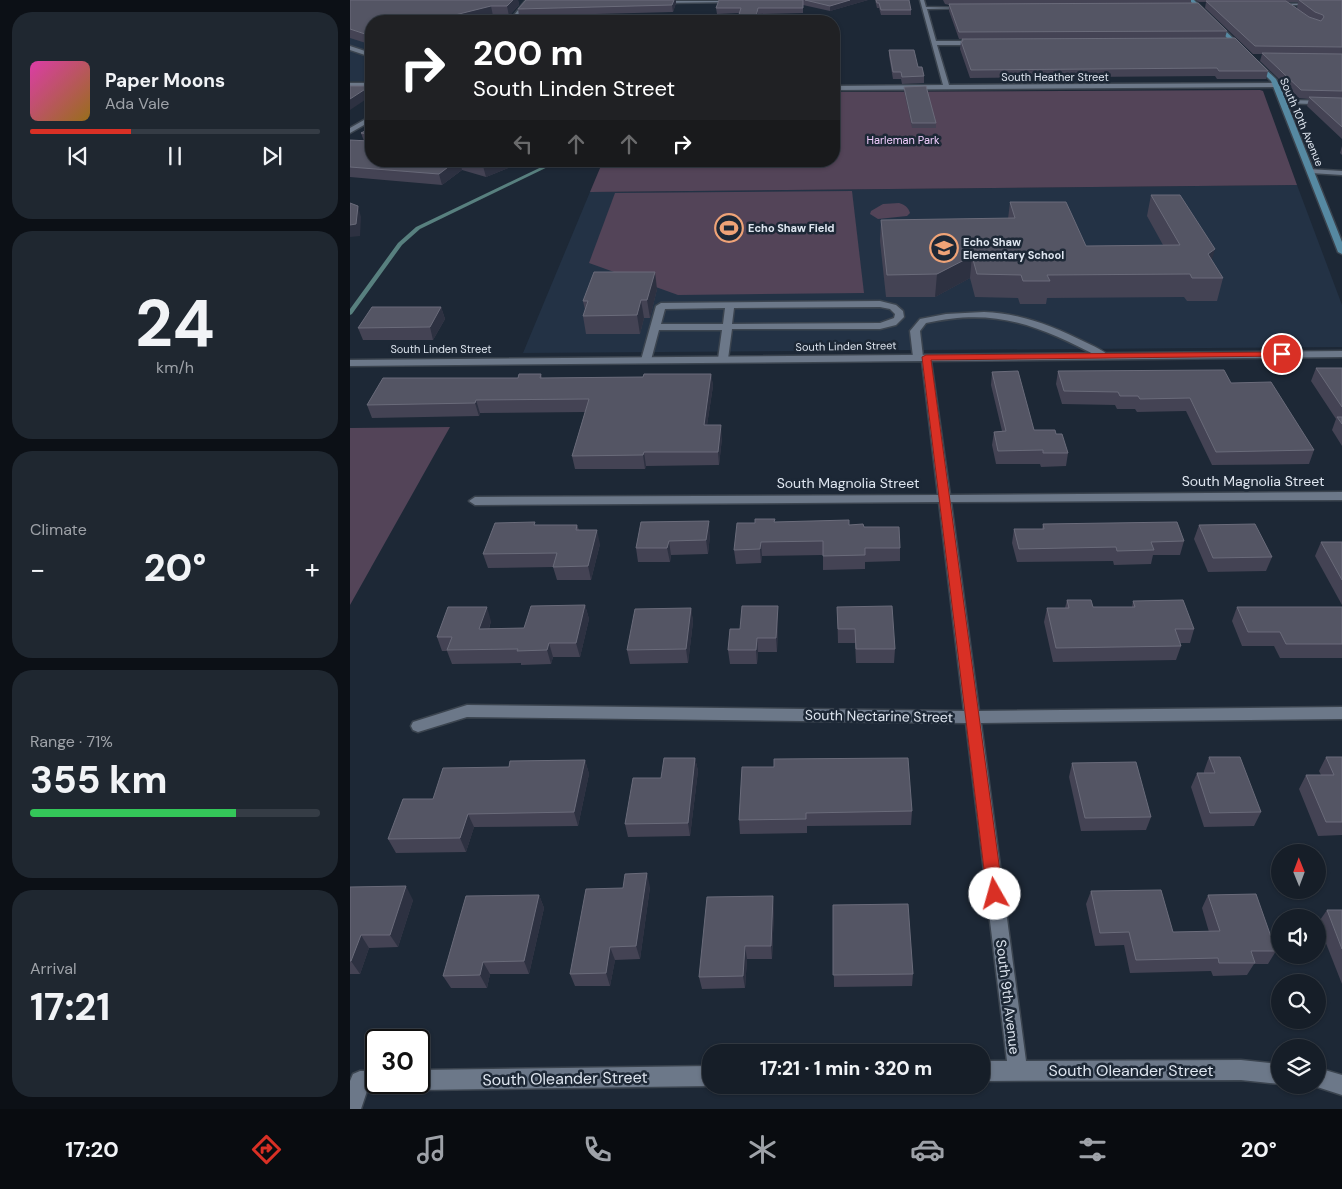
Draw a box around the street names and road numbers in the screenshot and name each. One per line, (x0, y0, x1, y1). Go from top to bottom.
street label: South Heather Street (1001, 70, 1109, 84)
street label: South 10th Avenue (1277, 76, 1327, 168)
street label: South Linden Street (795, 338, 897, 354)
street label: South Linden Street (390, 342, 492, 356)
street label: South Magnolia Street (1182, 472, 1324, 490)
street label: South Magnolia Street (777, 474, 919, 492)
street label: South Nectarine Street (805, 706, 953, 726)
street label: South 9th Avenue (992, 939, 1024, 1055)
street label: South Oleander Street (1048, 1060, 1214, 1081)
street label: South Oleander Street (482, 1067, 648, 1090)

